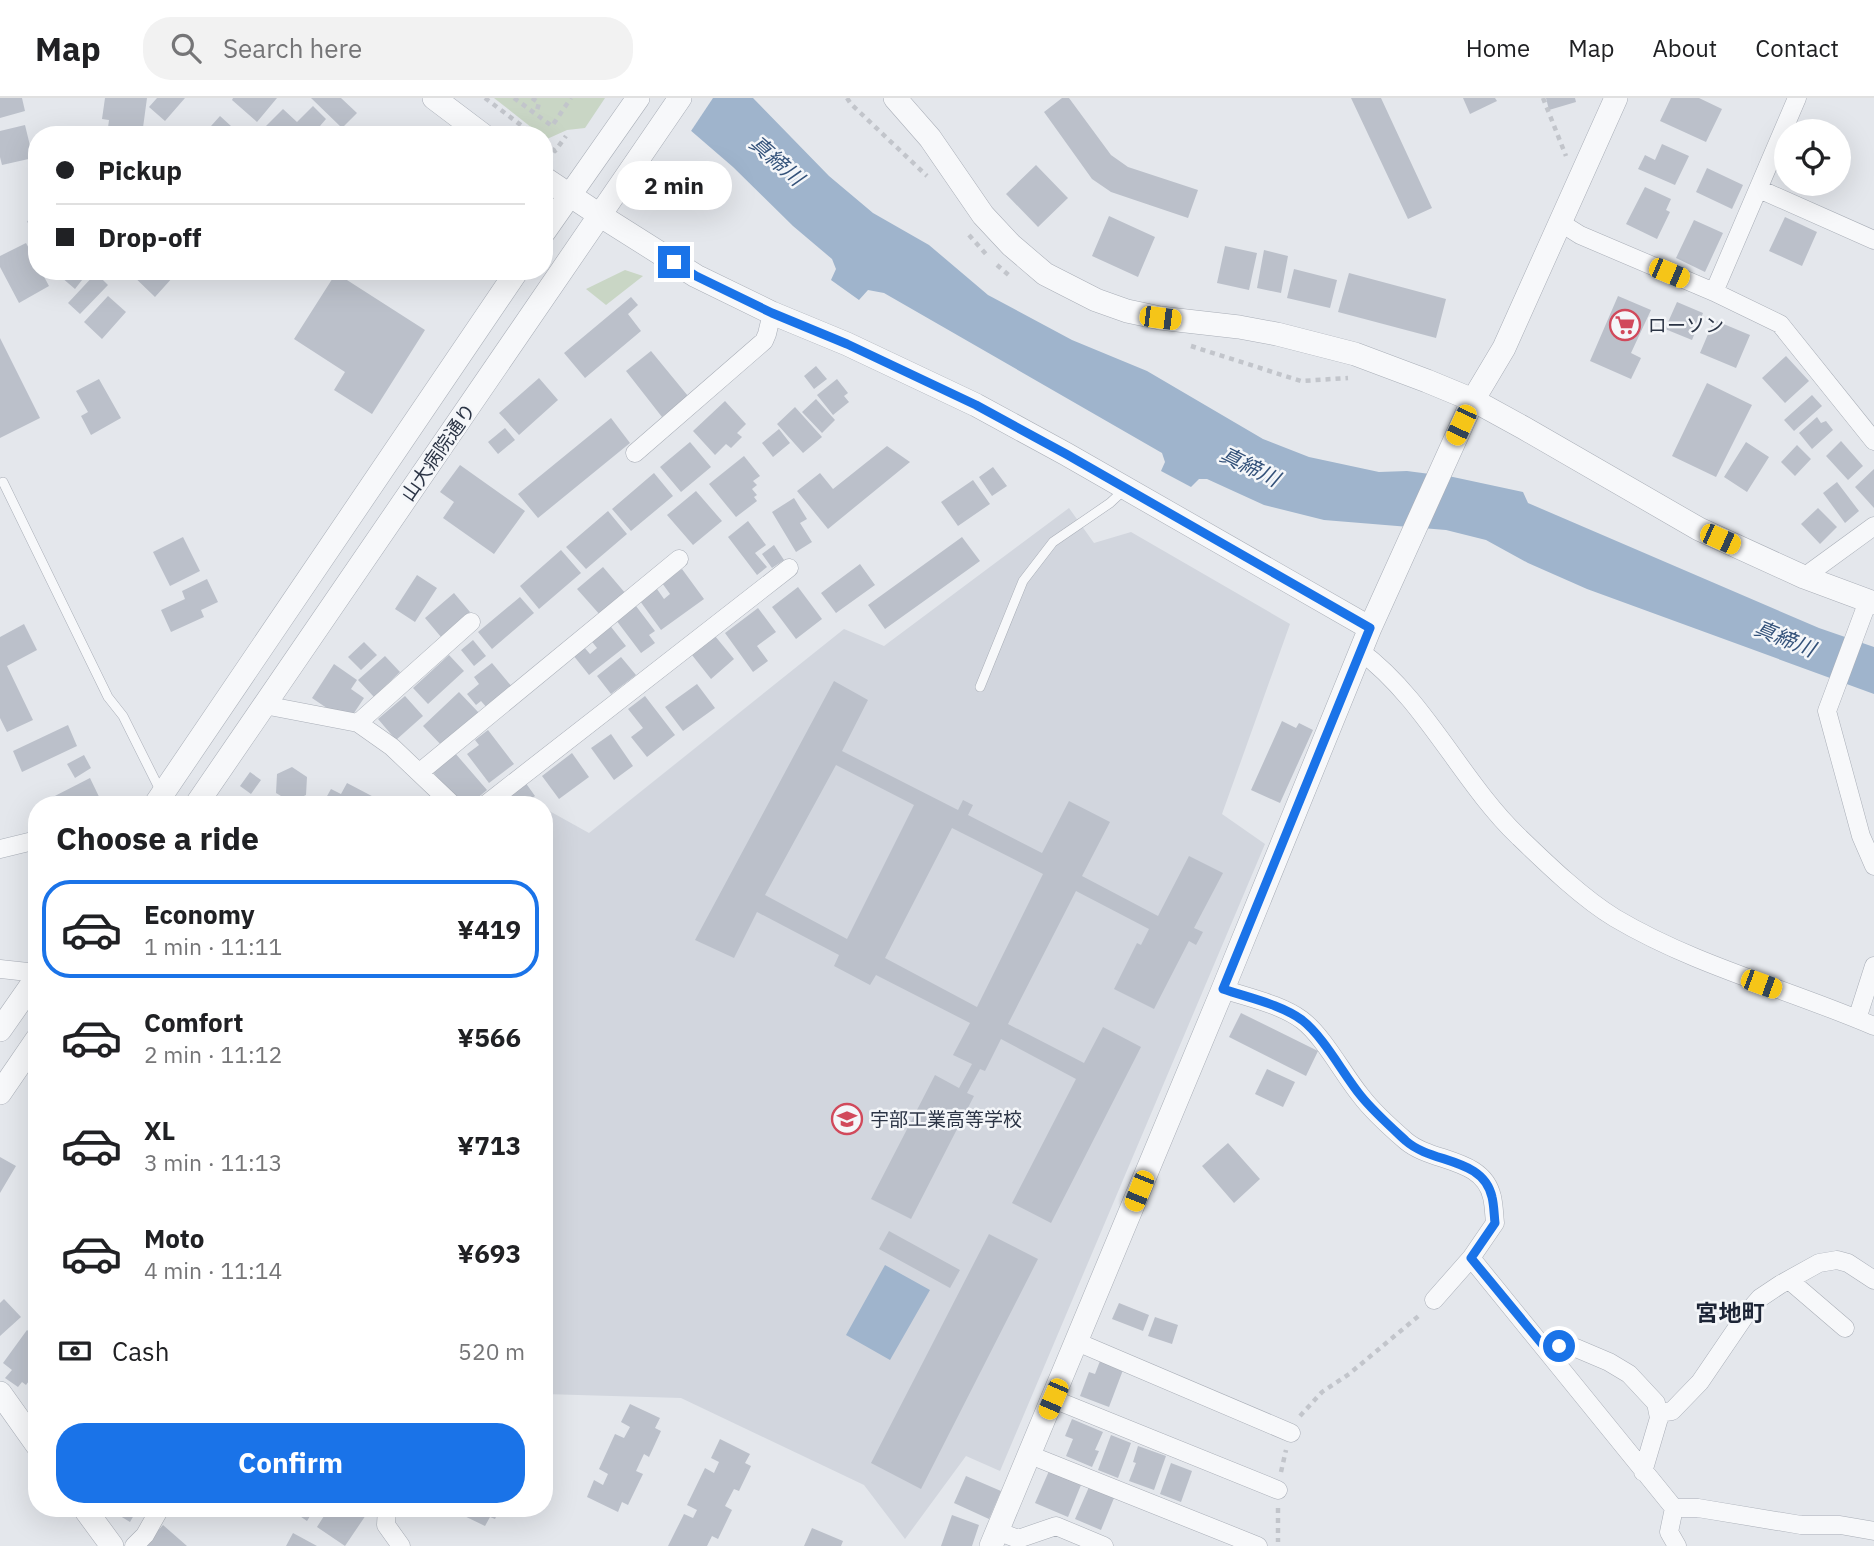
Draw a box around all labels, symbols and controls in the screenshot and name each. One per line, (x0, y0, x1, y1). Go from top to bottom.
search box (143, 17, 633, 80)
text: Map (35, 27, 101, 70)
icon: search (167, 29, 205, 67)
text: Search here (223, 31, 362, 65)
text: Home (1466, 32, 1530, 64)
text: Map (1568, 32, 1614, 64)
text: About (1652, 32, 1717, 64)
text: Contact (1755, 32, 1839, 64)
map controls (1774, 119, 1851, 196)
button: locate (1774, 119, 1851, 196)
water label: 真締川 (744, 129, 811, 193)
text: Pickup (98, 153, 182, 187)
callout: 2 min (616, 160, 732, 209)
text: 2 min (644, 170, 704, 200)
text: Drop-off (98, 220, 201, 254)
route end (658, 246, 690, 278)
car (1646, 255, 1693, 291)
car (1138, 305, 1183, 331)
supermarket icon: ローソン (1608, 308, 1642, 342)
place label: ローソン (1648, 313, 1724, 337)
street label: 山大病院通り (395, 398, 481, 506)
car (1443, 402, 1480, 448)
water label: 真締川 (1216, 440, 1286, 493)
car (1697, 521, 1744, 557)
water label: 真締川 (1751, 613, 1821, 664)
text: Choose a ride (56, 817, 259, 859)
text: Economy (144, 897, 255, 931)
icon: car (60, 898, 123, 961)
text: ¥419 (457, 912, 521, 946)
text: 1 min · 11:11 (144, 931, 282, 961)
car (1738, 967, 1785, 1001)
text: Comfort (144, 1005, 243, 1039)
icon: car (60, 1006, 123, 1069)
text: ¥566 (457, 1020, 521, 1054)
text: 2 min · 11:12 (144, 1039, 282, 1069)
school or university icon: 宇部工業高等学校 (830, 1102, 864, 1136)
place label: 宇部工業高等学校 (870, 1107, 1022, 1131)
text: XL (144, 1113, 175, 1147)
icon: car (60, 1114, 123, 1177)
text: ¥713 (457, 1128, 521, 1162)
text: 3 min · 11:13 (144, 1147, 282, 1177)
car (1122, 1168, 1157, 1214)
text: Moto (144, 1221, 204, 1255)
icon: car (60, 1222, 123, 1285)
text: ¥693 (457, 1236, 521, 1270)
text: 4 min · 11:14 (144, 1255, 282, 1285)
district label: 宮地町 (1696, 1297, 1765, 1327)
route start (1543, 1330, 1575, 1362)
icon: cash (56, 1332, 94, 1370)
text: Cash (112, 1334, 169, 1368)
text: 520 m (458, 1336, 525, 1366)
car (1036, 1376, 1071, 1422)
button: Confirm (56, 1423, 525, 1503)

